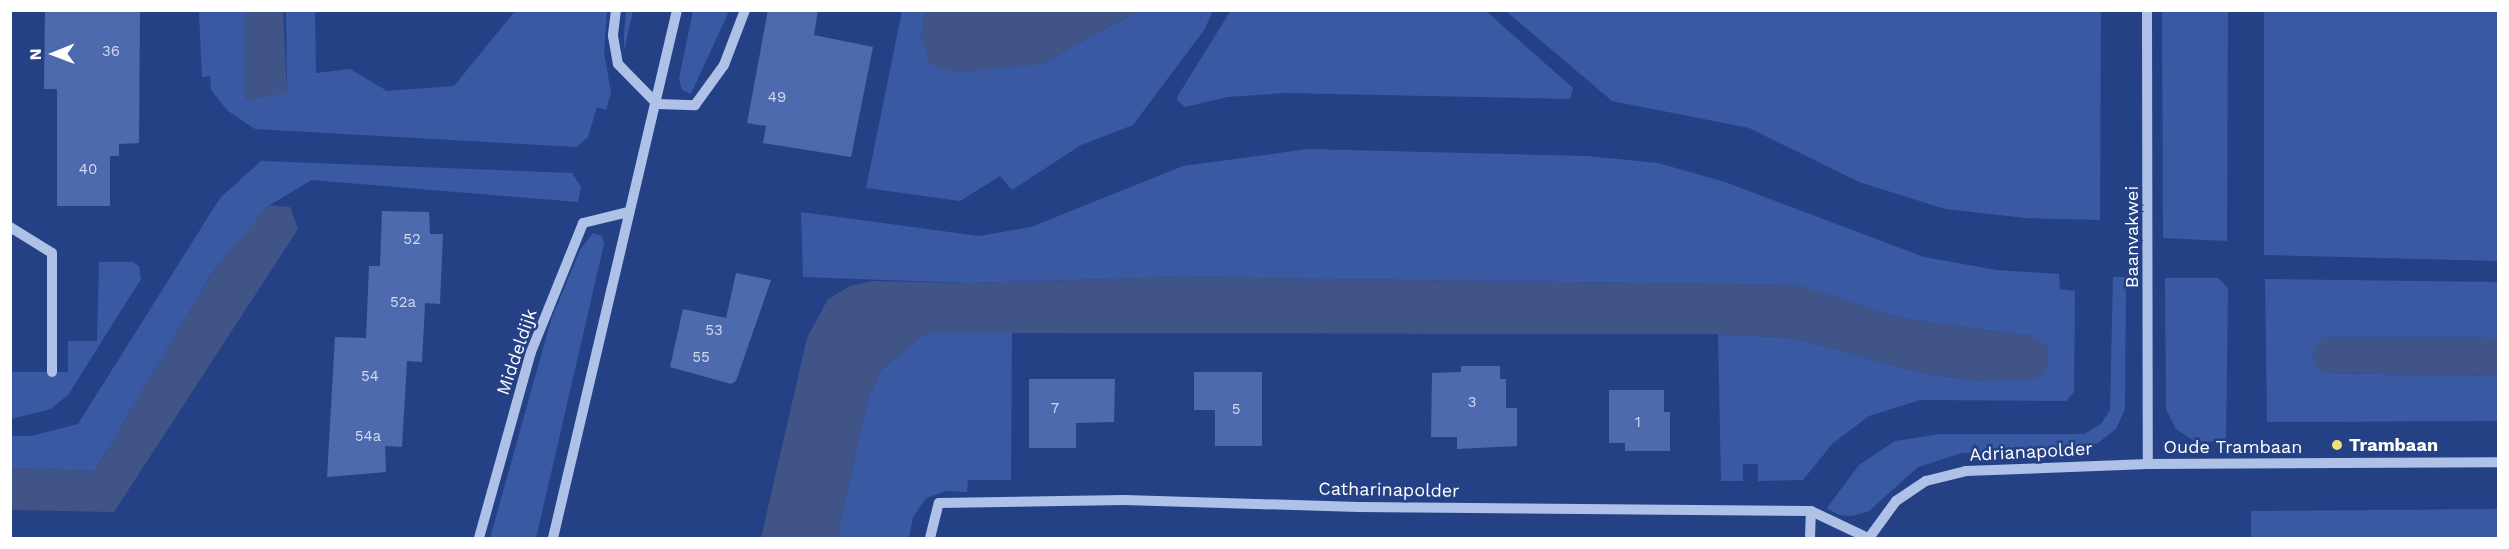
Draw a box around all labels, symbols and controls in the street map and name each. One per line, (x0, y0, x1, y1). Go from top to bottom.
north arrow (24, 24, 84, 84)
house number: 36 (102, 43, 120, 61)
text: N (26, 48, 45, 60)
house number: 49 (768, 89, 786, 107)
house number: 40 (79, 161, 97, 179)
street label: Baanvakwei (2121, 186, 2143, 288)
house number: 52 (403, 231, 421, 249)
house number: 52a (390, 294, 416, 312)
street label: Middeldijk (492, 306, 542, 398)
house number: 53 (705, 322, 723, 340)
house number: 55 (692, 349, 710, 367)
house number: 54 (361, 368, 379, 386)
house number: 3 (1468, 394, 1476, 412)
house number: 7 (1051, 400, 1059, 418)
house number: 5 (1232, 401, 1240, 419)
house number: 1 (1635, 414, 1641, 432)
house number: 54a (355, 428, 381, 446)
place label: Trambaan (2349, 434, 2438, 456)
street label: Oude Trambaan (2163, 436, 2303, 458)
street label: Adrianapolder (1969, 438, 2093, 466)
marker: Trambaan (2330, 438, 2344, 452)
street label: Catharinapolder (1318, 478, 1460, 502)

